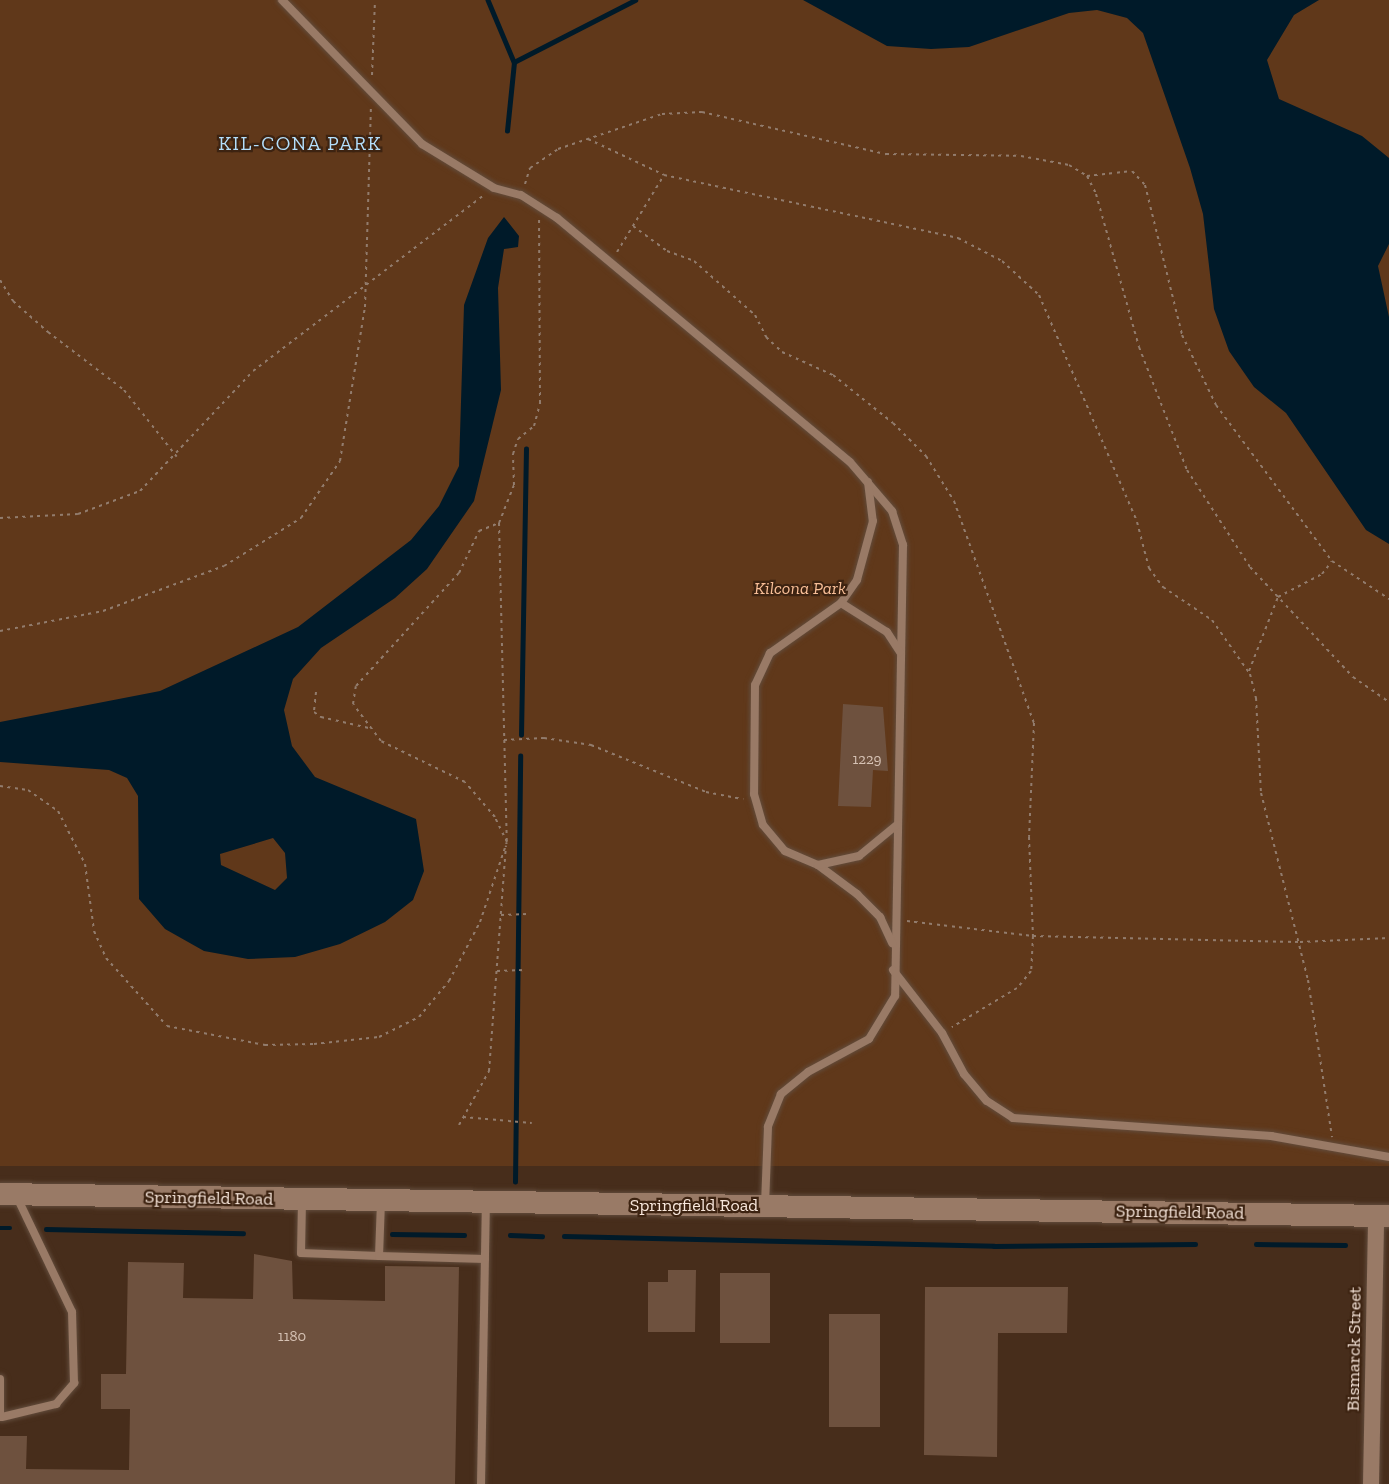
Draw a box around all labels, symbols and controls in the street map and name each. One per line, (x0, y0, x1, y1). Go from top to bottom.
district label: KIL-CONA PARK (218, 131, 382, 155)
park label: Kilcona Park (754, 577, 846, 599)
house number: 1229 (852, 751, 882, 769)
street label: Springfield Road (145, 1186, 273, 1210)
street label: Springfield Road (630, 1194, 758, 1216)
street label: Springfield Road (1116, 1200, 1244, 1224)
street label: Bismarck Street (1342, 1286, 1366, 1412)
house number: 1180 (278, 1328, 306, 1346)

